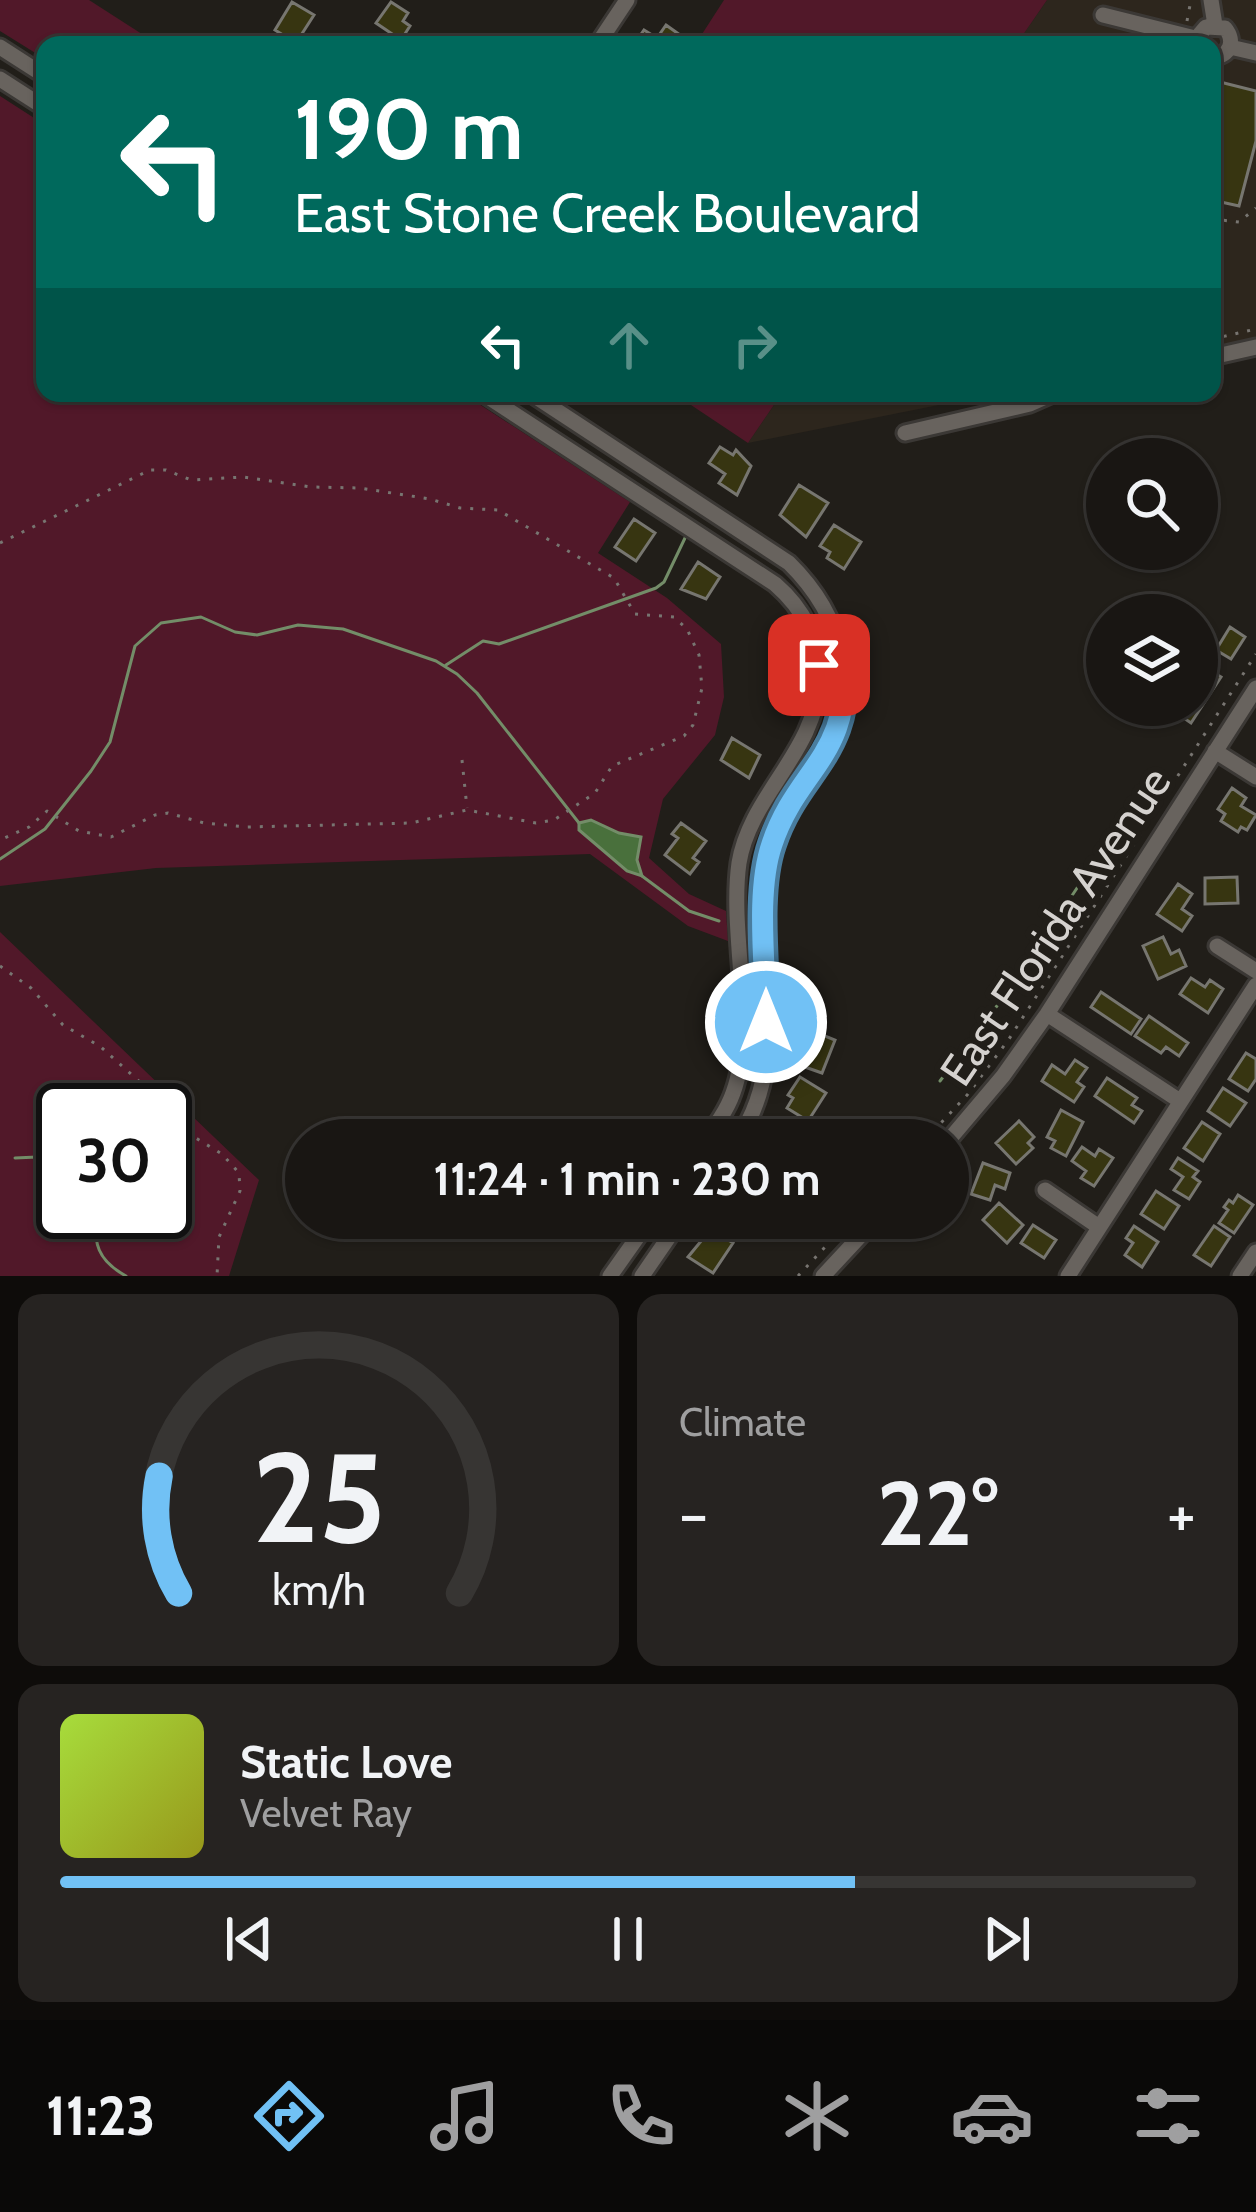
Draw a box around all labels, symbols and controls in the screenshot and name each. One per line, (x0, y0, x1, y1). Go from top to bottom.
text: 190 m (294, 78, 523, 180)
icon: left (96, 84, 252, 240)
text: East Stone Creek Boulevard (294, 180, 920, 246)
icon: left (470, 312, 536, 378)
icon: ahead (596, 312, 662, 378)
icon: right (722, 312, 788, 378)
map controls (1086, 438, 1218, 726)
button: search (1086, 438, 1218, 570)
button: layers (1086, 594, 1218, 726)
pin (768, 614, 870, 716)
icon: arrive (786, 632, 852, 698)
street label: East Florida Avenue (929, 757, 1181, 1095)
position arrow (703, 959, 829, 1085)
speed limit sign: 30 (36, 1083, 192, 1239)
text: 11:24 · 1 min · 230 m (434, 1152, 820, 1206)
text: Climate (679, 1398, 806, 1446)
text: 25 (252, 1422, 385, 1573)
text: 22° (877, 1458, 998, 1568)
text: − (679, 1473, 708, 1554)
text: + (1167, 1473, 1196, 1554)
text: km/h (272, 1564, 365, 1616)
text: Static Love (240, 1735, 453, 1789)
text: Velvet Ray (240, 1789, 412, 1837)
icon: previous (216, 1906, 282, 1972)
icon: pause (595, 1906, 661, 1972)
icon: next (974, 1906, 1040, 1972)
icon: directions (247, 2074, 331, 2158)
icon: music (423, 2074, 507, 2158)
icon: phone (599, 2074, 683, 2158)
icon: climate (775, 2074, 859, 2158)
icon: car (950, 2074, 1034, 2158)
icon: filters (1126, 2074, 1210, 2158)
text: 11:23 (46, 2083, 155, 2149)

